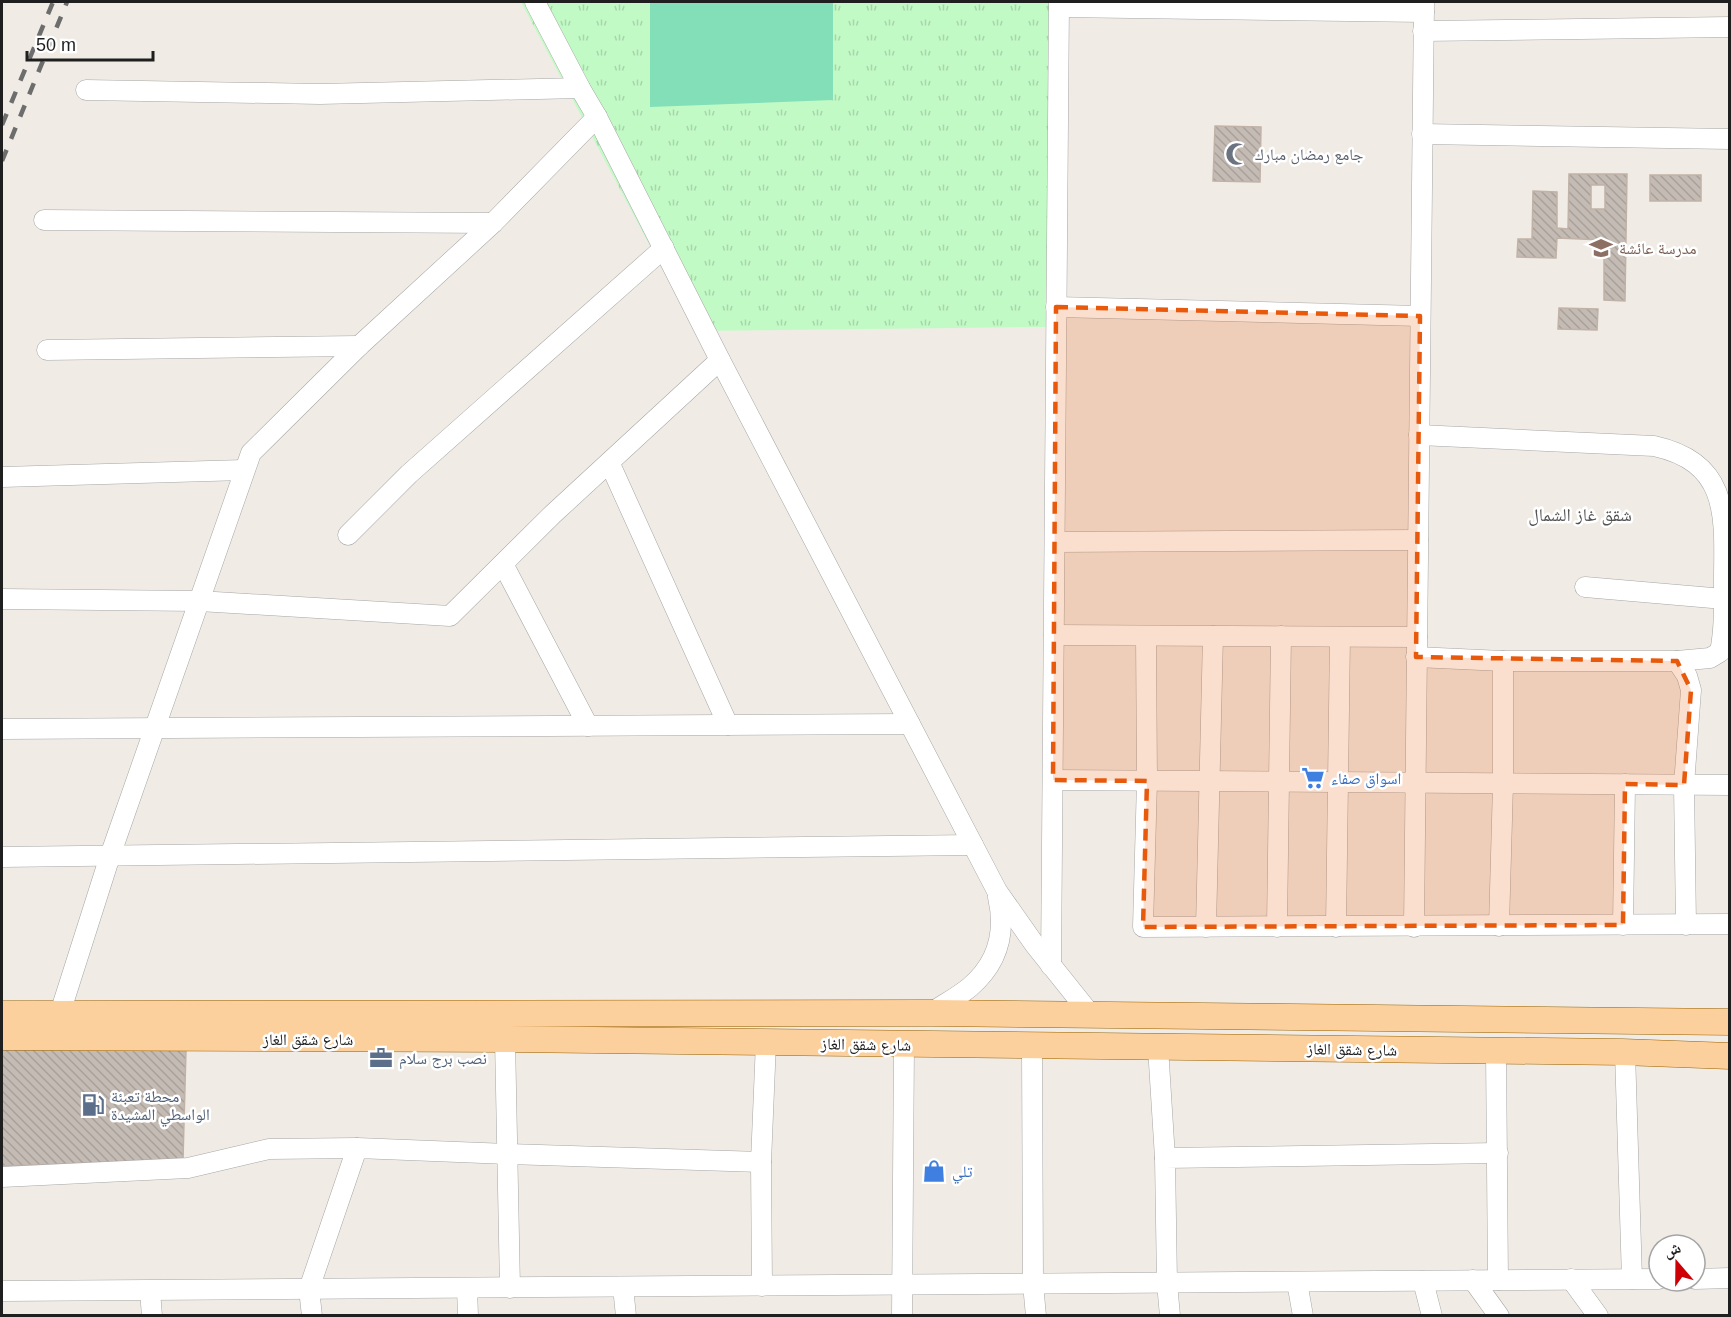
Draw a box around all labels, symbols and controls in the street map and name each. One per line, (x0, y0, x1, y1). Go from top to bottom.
scale bar (27, 24, 153, 62)
text: 50 m (36, 35, 76, 55)
mosque icon: جامع رمضان مبارك (1224, 141, 1250, 167)
place label: جامع رمضان مبارك (1255, 146, 1364, 165)
school or university icon: مدرسة عائشة (1588, 235, 1614, 261)
place label: مدرسة عائشة (1619, 240, 1697, 258)
district label: شقق غاز الشمال (1528, 505, 1632, 526)
supermarket icon: اسواق صفاء (1300, 765, 1326, 791)
place label: اسواق صفاء (1331, 770, 1401, 789)
street label: شارع شقق الغاز (262, 1031, 353, 1050)
street label: شارع شقق الغاز (820, 1035, 911, 1056)
street label: شارع شقق الغاز (1306, 1040, 1397, 1061)
office icon: نصب برج سلام (368, 1045, 394, 1071)
place label: نصب برج سلام (399, 1050, 487, 1069)
place label: محطة تعبئة الواسطي المشيدة (111, 1088, 210, 1127)
fuel station icon: محطة تعبئة الواسطي المشيدة (80, 1092, 106, 1118)
shop icon: تلي (921, 1158, 947, 1184)
place label: تلي (952, 1163, 973, 1184)
north arrow (1647, 1233, 1707, 1293)
text: ش (1661, 1238, 1683, 1261)

